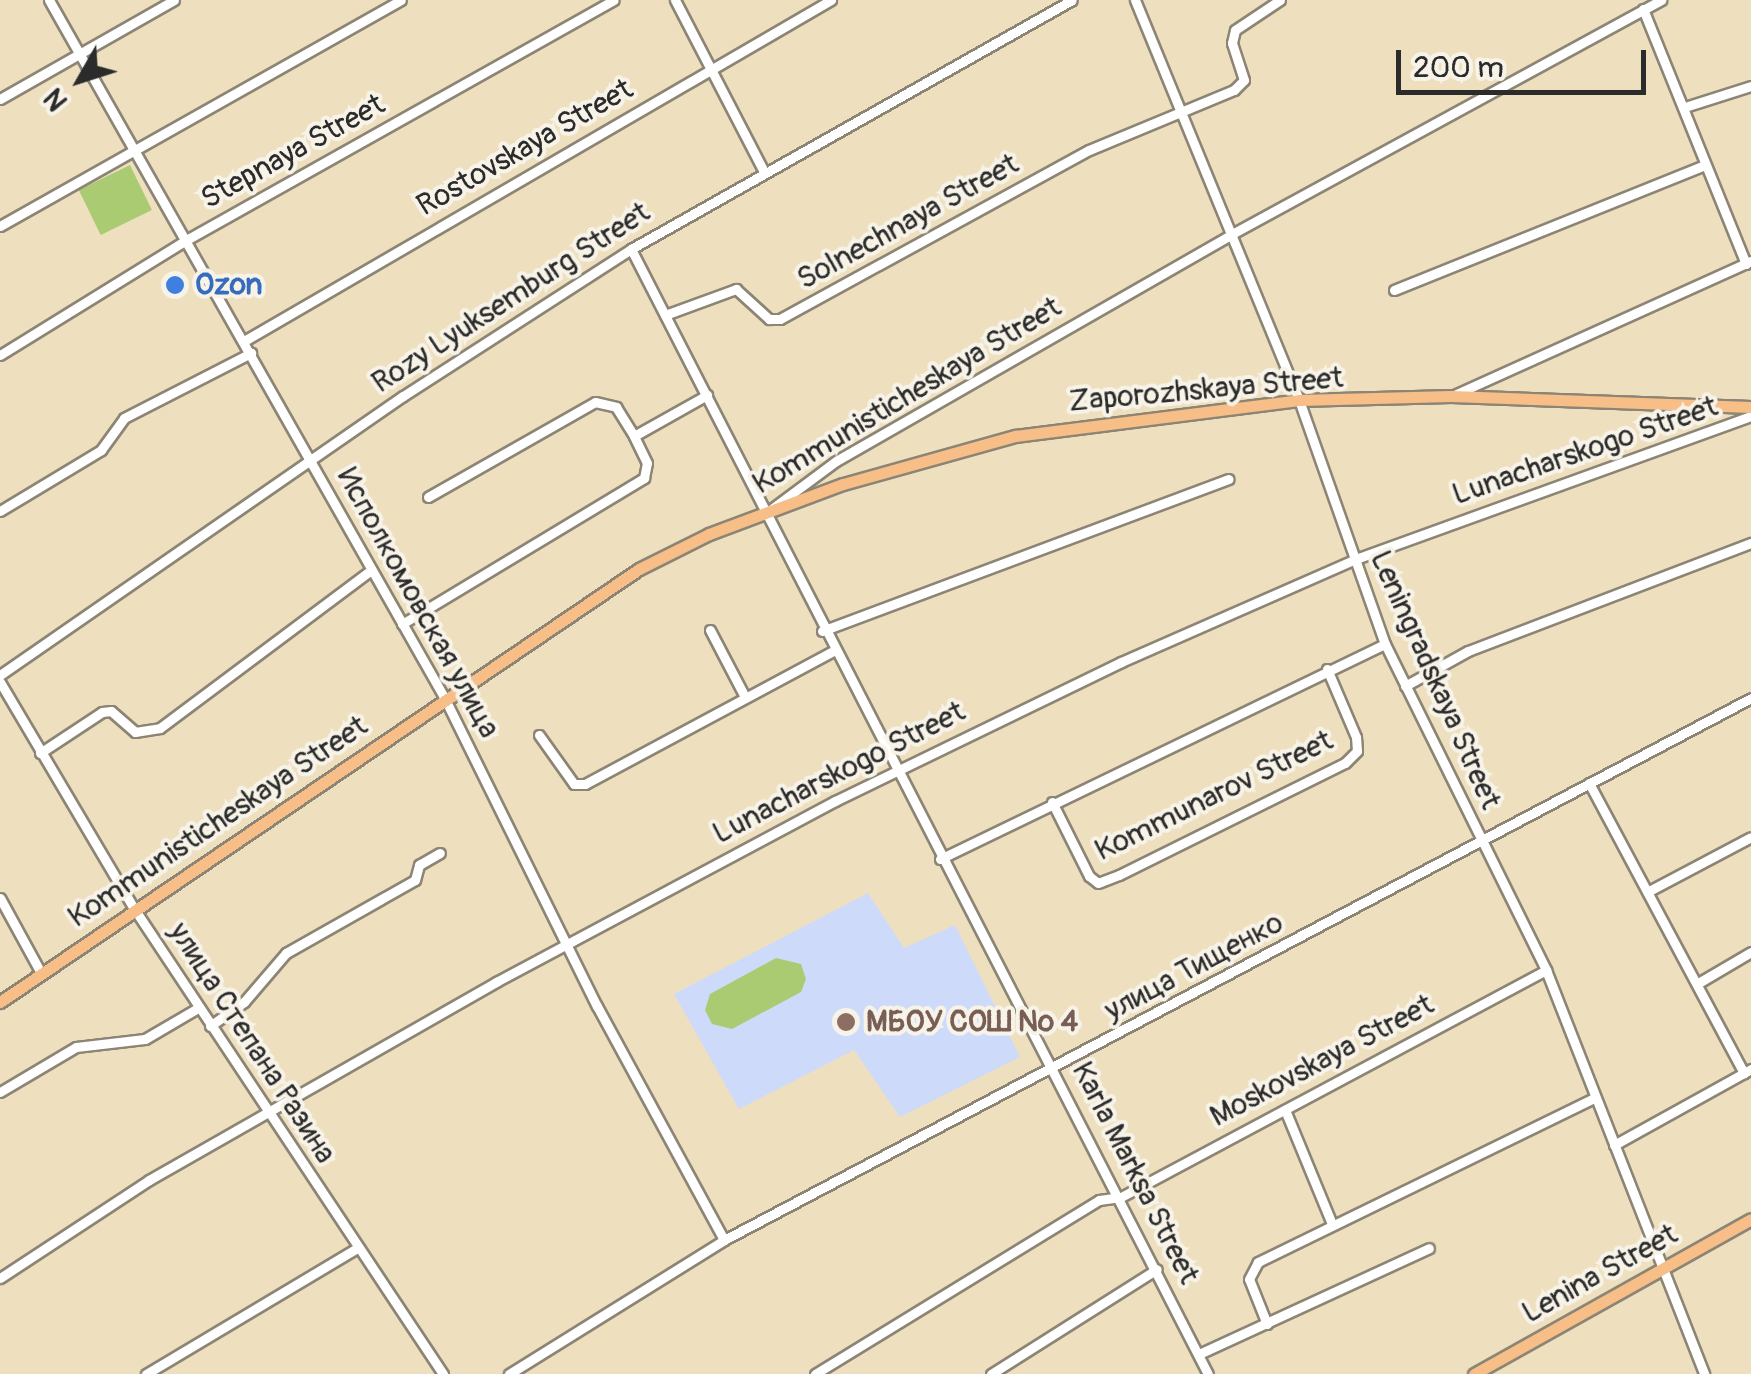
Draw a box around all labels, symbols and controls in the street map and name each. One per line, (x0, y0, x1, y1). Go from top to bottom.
north arrow (30, 30, 130, 130)
scale bar (1401, 30, 1651, 92)
text: 200 m (1413, 49, 1504, 86)
street label: Rostovskaya Street (411, 72, 639, 224)
text: N (37, 81, 76, 118)
street label: Stepnaya Street (195, 87, 391, 217)
street label: Solnechnaya Street (791, 146, 1025, 298)
street label: Rozy Lyuksemburg Street (365, 195, 657, 401)
place label: Ozon (195, 267, 262, 303)
marker: Ozon (164, 274, 186, 296)
street label: Kommunisticheskaya Street (746, 290, 1068, 502)
street label: Zaporozhskaya Street (1067, 360, 1345, 420)
street label: Lunacharskogo Street (1448, 389, 1722, 513)
street label: Исполкомовская улица (329, 462, 507, 744)
street label: Leningradskaya Street (1362, 545, 1508, 815)
street label: Lunacharskogo Street (707, 694, 971, 852)
street label: Kommunisticheskaya Street (61, 708, 375, 936)
street label: Kommunarov Street (1089, 723, 1339, 869)
street label: улица Тищенко (1099, 905, 1289, 1029)
street label: улица Степана Разина (161, 916, 343, 1170)
street label: Moskovskaya Street (1204, 987, 1440, 1135)
place label: МБОУ СОШ № 4 (866, 1004, 1078, 1040)
marker: МБОУ СОШ № 4 (835, 1011, 857, 1033)
street label: Karla Marksa Street (1063, 1056, 1207, 1290)
street label: Lenina Street (1516, 1217, 1684, 1331)

